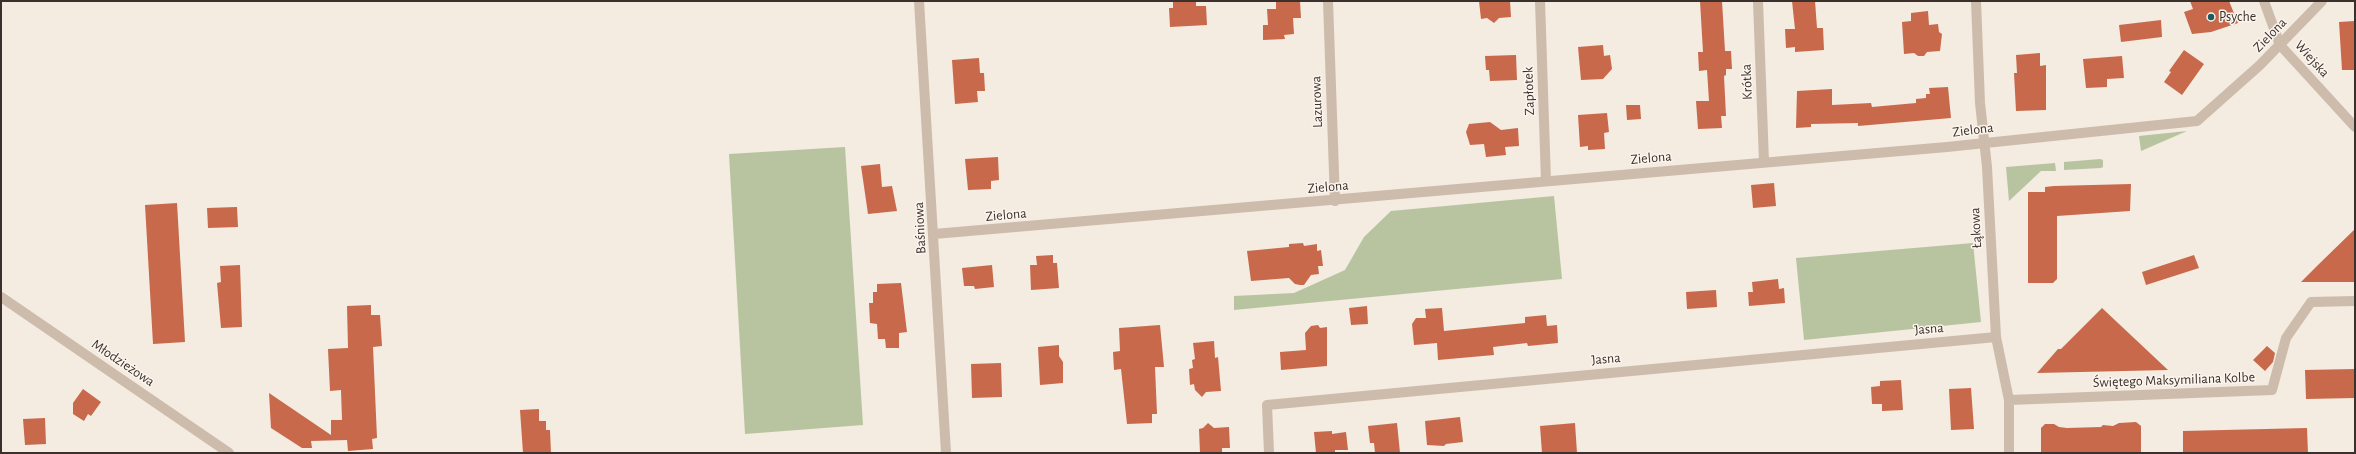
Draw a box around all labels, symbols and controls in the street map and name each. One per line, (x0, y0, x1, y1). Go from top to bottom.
place label: Psyche (2219, 9, 2256, 25)
marker: Psyche (2206, 12, 2216, 22)
street label: Zielona (2250, 14, 2290, 56)
street label: Wiejska (2291, 37, 2333, 81)
street label: Krótka (1738, 64, 1756, 100)
street label: Zapłotek (1520, 66, 1538, 116)
street label: Lazurowa (1308, 76, 1326, 128)
street label: Zielona (1952, 119, 1994, 141)
street label: Zielona (1630, 148, 1672, 168)
street label: Zielona (1307, 177, 1349, 197)
street label: Baśniowa (910, 202, 930, 254)
street label: Zielona (985, 205, 1027, 225)
street label: Łąkowa (1967, 207, 1985, 249)
street label: Jasna (1914, 319, 1944, 339)
street label: Młodzieżowa (88, 336, 158, 390)
street label: Jasna (1591, 349, 1621, 369)
street label: Świętego Maksymiliana Kolbe (2093, 369, 2255, 391)

